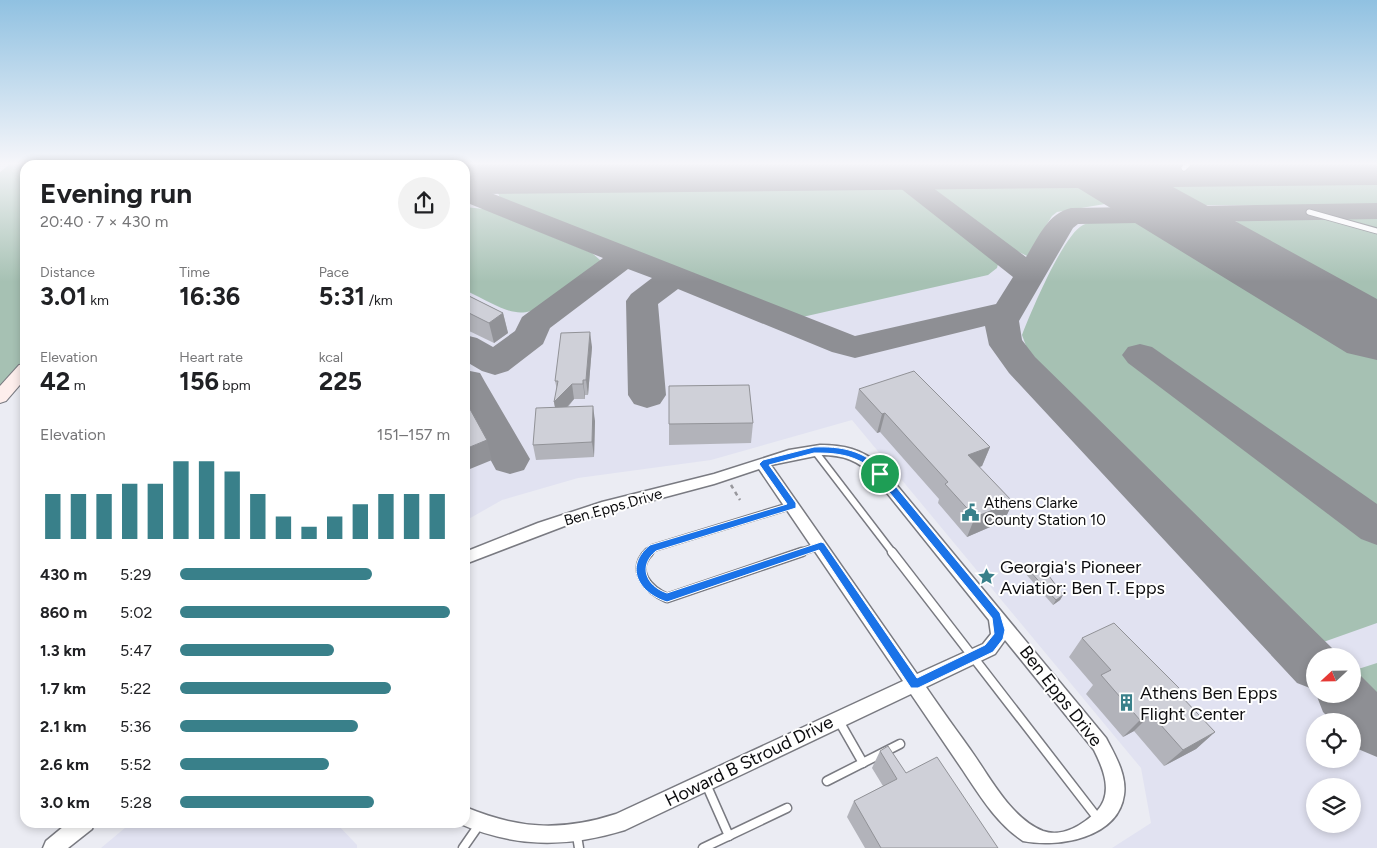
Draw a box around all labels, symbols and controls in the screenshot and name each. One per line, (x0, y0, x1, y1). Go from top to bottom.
text: Evening run (40, 176, 192, 210)
button: share (398, 177, 450, 229)
text: 20:40 · 7 × 430 m (40, 212, 168, 231)
text: Distance (40, 264, 95, 281)
text: Time (179, 264, 210, 281)
text: Pace (319, 264, 349, 281)
text: 3.01 (40, 281, 87, 311)
text: 16:36 (179, 281, 240, 311)
text: 5:31 (319, 281, 365, 311)
text: km (87, 292, 109, 309)
text: /km (365, 292, 393, 309)
text: Elevation (40, 349, 98, 366)
text: Heart rate (179, 349, 243, 366)
text: kcal (319, 349, 343, 366)
text: 42 (40, 366, 70, 396)
text: 156 (179, 366, 219, 396)
text: 225 (319, 366, 362, 396)
text: m (70, 377, 86, 394)
text: bpm (219, 377, 251, 394)
text: Elevation (40, 425, 106, 444)
text: 151–157 m (377, 425, 450, 444)
pin (859, 453, 901, 495)
icon: arrive (866, 460, 894, 488)
street label: Ben Epps Drive (562, 484, 664, 530)
place label: Athens Clarke County Station 10 (984, 494, 1106, 529)
public building icon: Athens Clarke County Station 10 (960, 502, 980, 522)
place label: Georgia's Pioneer Aviatior: Ben T. Epps (1000, 556, 1165, 599)
text: 430 m (40, 565, 87, 584)
text: 5:29 (120, 565, 151, 584)
place icon: Georgia's Pioneer Aviatior: Ben T. Epps (976, 567, 996, 587)
text: 860 m (40, 603, 87, 622)
text: 5:02 (120, 603, 152, 622)
text: 1.3 km (40, 641, 86, 660)
text: 5:47 (120, 641, 152, 660)
street label: Ben Epps Drive (1015, 641, 1107, 751)
north arrow (1306, 648, 1361, 702)
map controls (1306, 648, 1361, 833)
text: 1.7 km (40, 679, 86, 698)
text: 5:22 (120, 679, 151, 698)
place label: Athens Ben Epps Flight Center (1140, 682, 1277, 725)
building icon: Athens Ben Epps Flight Center (1116, 693, 1136, 713)
street label: Howard B Stroud Drive (661, 711, 837, 811)
button: locate (1306, 713, 1361, 768)
text: 2.1 km (40, 717, 86, 736)
text: 5:36 (120, 717, 151, 736)
text: 2.6 km (40, 755, 89, 774)
text: 5:52 (120, 755, 151, 774)
button: layers (1306, 778, 1361, 833)
text: 3.0 km (40, 793, 90, 812)
text: 5:28 (120, 793, 152, 812)

